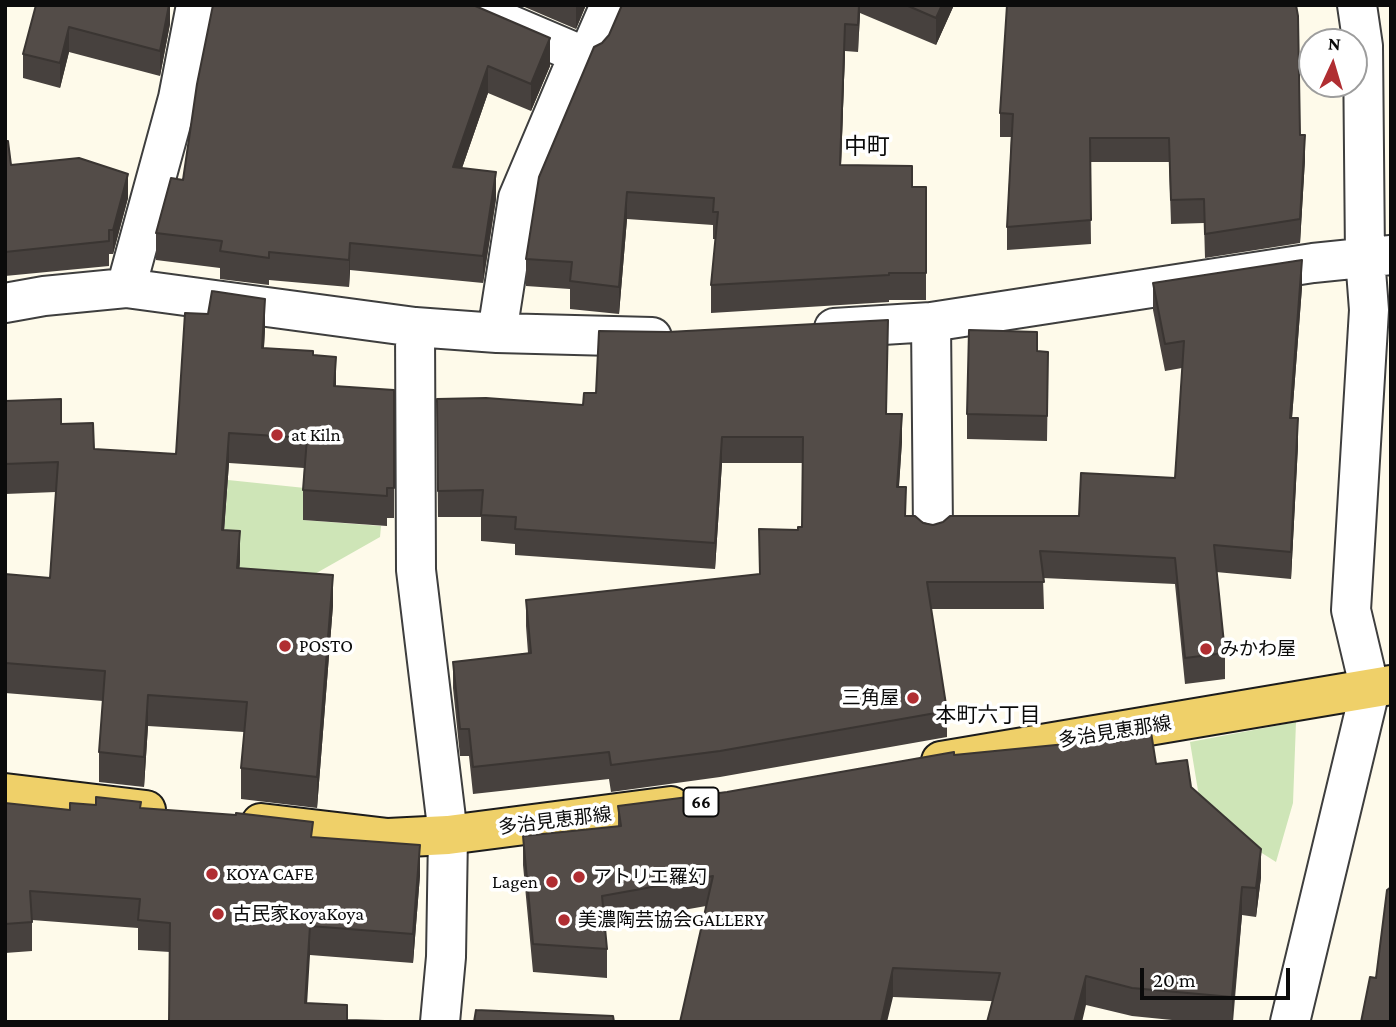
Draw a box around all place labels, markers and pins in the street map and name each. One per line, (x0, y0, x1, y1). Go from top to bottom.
place label: at Kiln (291, 424, 341, 446)
marker: at Kiln (269, 427, 285, 443)
place label: POSTO (299, 635, 353, 657)
marker: POSTO (277, 638, 293, 654)
place label: みかわ屋 (1220, 638, 1296, 660)
marker: みかわ屋 (1198, 641, 1214, 657)
place label: 三角屋 (842, 687, 899, 709)
marker: 三角屋 (905, 690, 921, 706)
place label: KOYA CAFE (226, 863, 314, 885)
marker: KOYA CAFE (204, 866, 220, 882)
place label: アトリエ羅幻 (593, 866, 707, 888)
marker: アトリエ羅幻 (571, 869, 587, 885)
place label: Lagen (492, 871, 538, 893)
marker: Lagen (544, 874, 560, 890)
place label: 古民家KoyaKoya (232, 903, 364, 925)
marker: 古民家KoyaKoya (210, 906, 226, 922)
place label: 美濃陶芸協会GALLERY (578, 909, 764, 931)
marker: 美濃陶芸協会GALLERY (556, 912, 572, 928)

